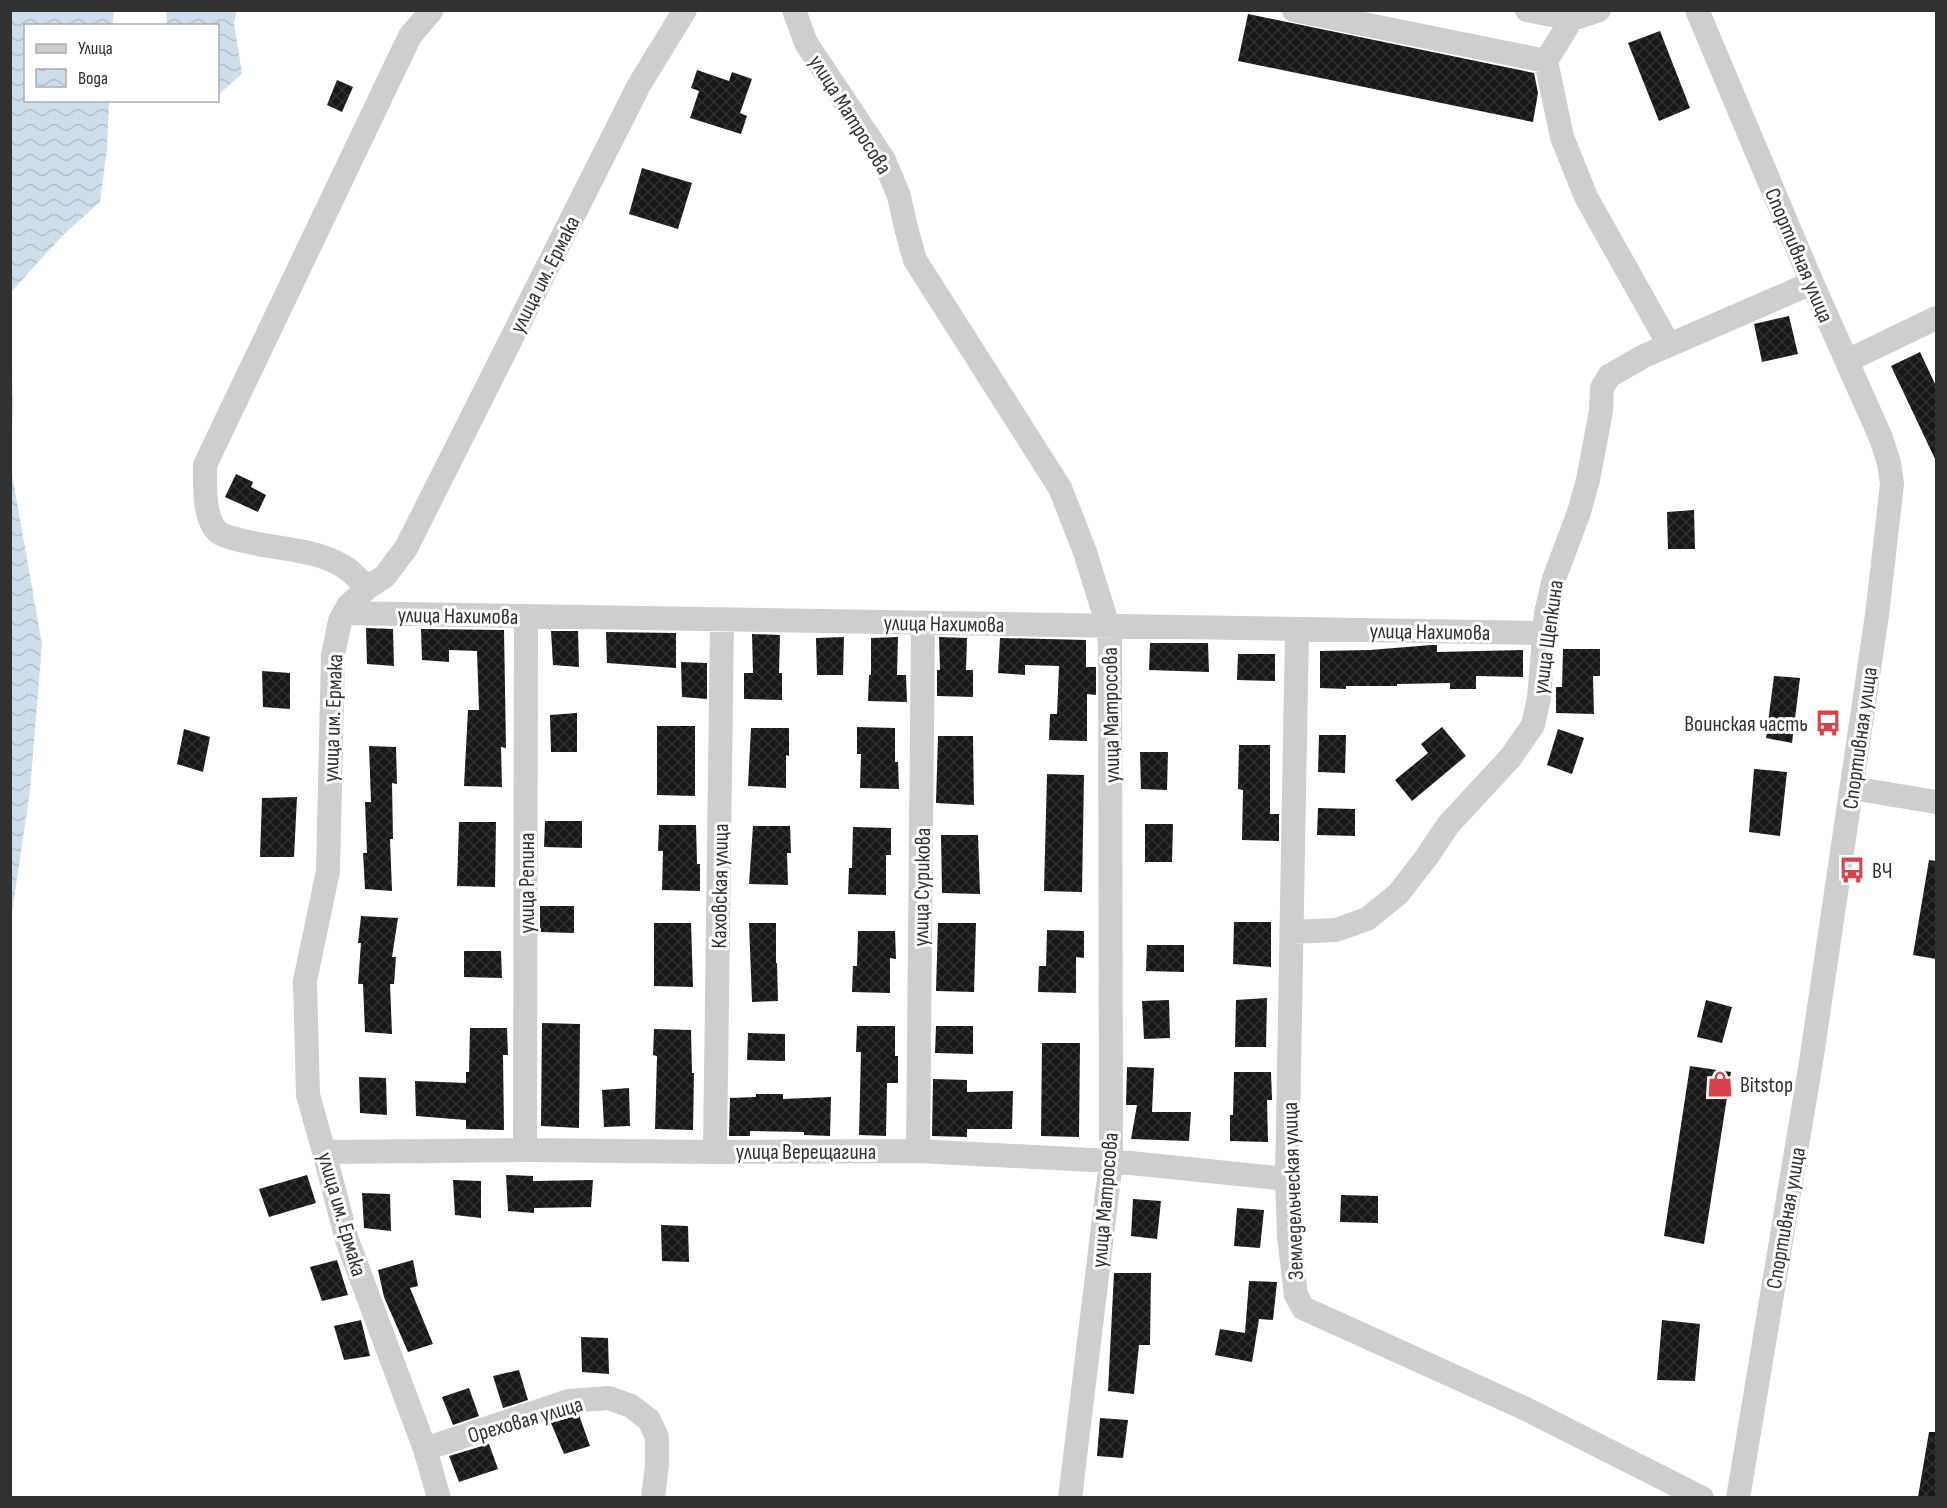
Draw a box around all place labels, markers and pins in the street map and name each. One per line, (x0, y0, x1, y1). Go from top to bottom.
bus stop icon: Воинская часть (1813, 708, 1843, 738)
place label: Воинская часть (1684, 711, 1808, 738)
bus stop icon: ВЧ (1837, 855, 1867, 885)
place label: ВЧ (1872, 858, 1892, 885)
shop icon: Bitstop (1705, 1069, 1735, 1099)
place label: Bitstop (1740, 1072, 1793, 1099)

